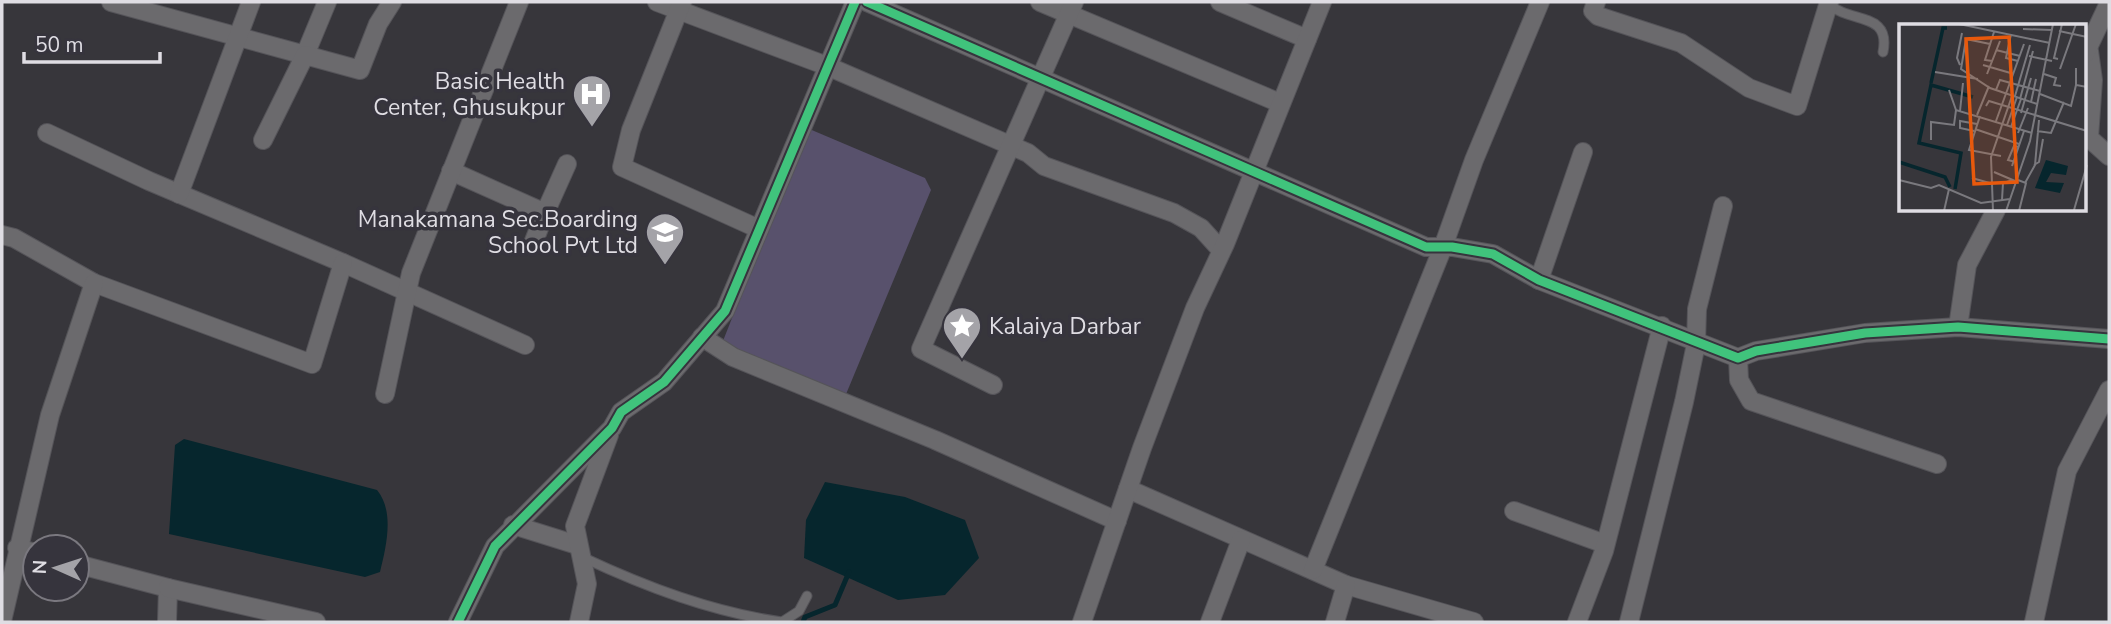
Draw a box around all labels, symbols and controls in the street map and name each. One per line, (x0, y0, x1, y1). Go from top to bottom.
scale bar (24, 21, 161, 65)
inset map (1899, 24, 2086, 212)
text: 50 m (35, 31, 84, 59)
place label: Basic Health Center, Ghusukpur (373, 66, 566, 123)
hospital icon: Basic Health Center, Ghusukpur (571, 73, 613, 128)
place label: Manakamana Sec.Boarding School Pvt Ltd (358, 204, 638, 261)
school or university icon: Manakamana Sec.Boarding School Pvt Ltd (644, 211, 686, 266)
place icon: Kalaiya Darbar (941, 305, 983, 360)
place label: Kalaiya Darbar (989, 311, 1142, 342)
north arrow (21, 533, 91, 603)
text: N (27, 559, 53, 575)

